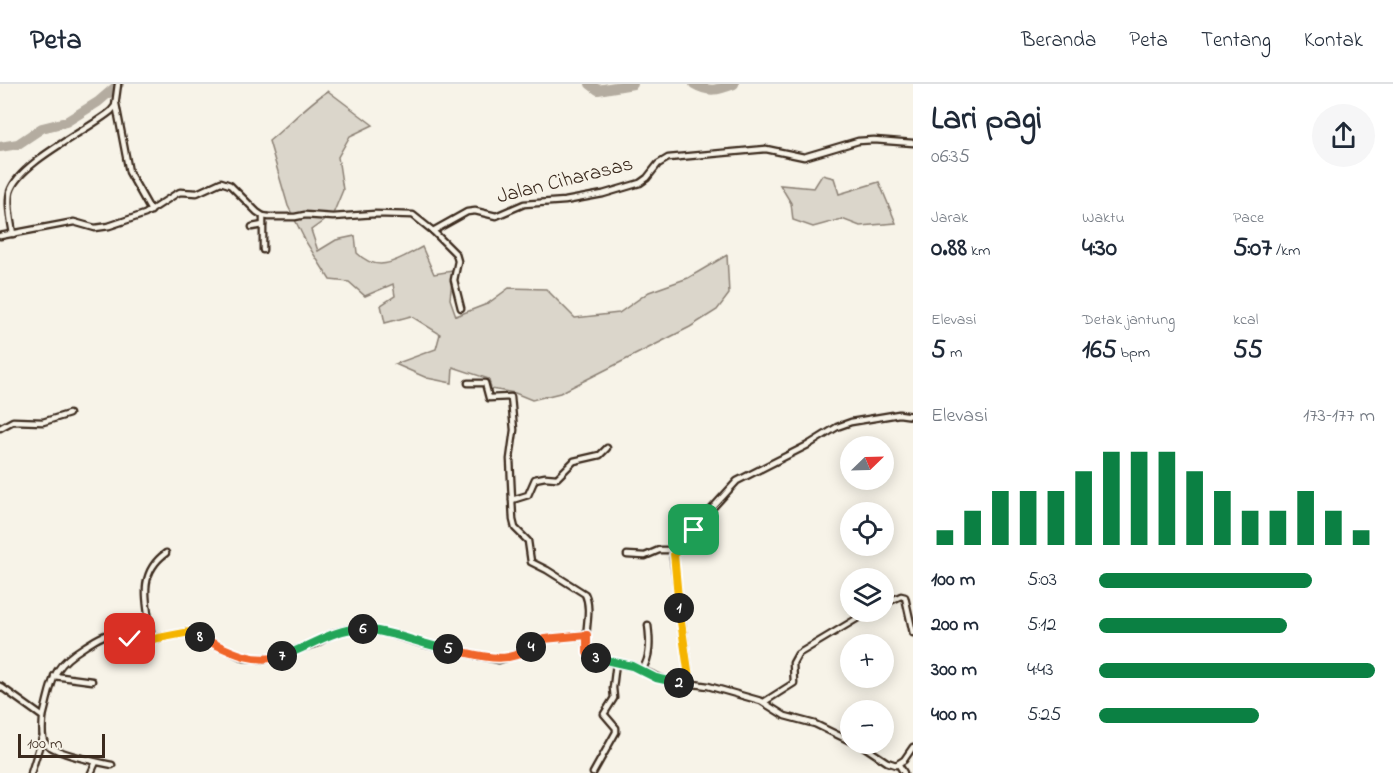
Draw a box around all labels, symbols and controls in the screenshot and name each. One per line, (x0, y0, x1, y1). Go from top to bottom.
text: Peta (30, 21, 82, 62)
text: Beranda (1021, 26, 1096, 56)
text: Peta (1129, 26, 1168, 56)
text: Tentang (1201, 26, 1271, 56)
text: Kontak (1304, 26, 1363, 56)
text: Lari pagi (931, 96, 1042, 144)
button: share (1312, 104, 1375, 167)
text: 06:35 (931, 143, 970, 172)
street label: Jalan Ciharasas (494, 150, 636, 212)
text: Jarak (931, 206, 968, 230)
text: Waktu (1082, 206, 1125, 230)
text: Pace (1233, 206, 1264, 230)
text: 0.88 (931, 230, 967, 268)
text: 4:30 (1082, 230, 1117, 268)
text: 5:07 (1233, 230, 1272, 268)
text: km (967, 239, 990, 263)
text: /km (1272, 239, 1300, 263)
text: Elevasi (931, 308, 976, 332)
text: Detak jantung (1082, 308, 1175, 332)
text: kcal (1233, 308, 1258, 332)
text: 5 (931, 332, 946, 370)
text: 165 (1082, 332, 1117, 370)
text: 55 (1233, 332, 1263, 370)
text: m (946, 341, 962, 365)
text: bpm (1117, 341, 1150, 365)
text: Elevasi (931, 402, 988, 431)
text: 173–177 m (1303, 402, 1375, 431)
north arrow (840, 436, 894, 490)
map controls (840, 436, 894, 754)
button: locate (840, 502, 894, 556)
pin (668, 504, 719, 555)
icon: arrive (677, 513, 710, 546)
text: 100 m (931, 566, 975, 595)
text: 5:03 (1027, 566, 1057, 595)
button: layers (840, 568, 894, 622)
pin: 1 (664, 593, 694, 623)
text: 1 (676, 596, 682, 620)
text: 200 m (931, 611, 979, 640)
text: 5:12 (1027, 611, 1056, 640)
pin (104, 613, 155, 664)
pin: 6 (348, 614, 378, 644)
text: 6 (359, 617, 367, 641)
icon: check (113, 622, 146, 655)
pin: 8 (185, 622, 215, 652)
text: 8 (197, 625, 203, 649)
pin: 4 (516, 632, 546, 662)
pin: 5 (433, 634, 463, 664)
button: + (840, 634, 894, 688)
text: 4 (528, 635, 534, 659)
text: 5 (443, 637, 453, 661)
pin: 7 (267, 641, 297, 671)
pin: 3 (581, 643, 611, 673)
text: 7 (279, 644, 285, 668)
text: 3 (593, 646, 599, 670)
text: 300 m (931, 656, 977, 685)
text: 4:43 (1027, 656, 1053, 685)
pin: 2 (664, 668, 694, 698)
text: 2 (675, 671, 683, 695)
button: − (840, 700, 894, 754)
text: 400 m (931, 701, 977, 730)
text: 5:25 (1027, 701, 1062, 730)
scale bar (18, 731, 105, 758)
text: 100 m (27, 732, 62, 756)

